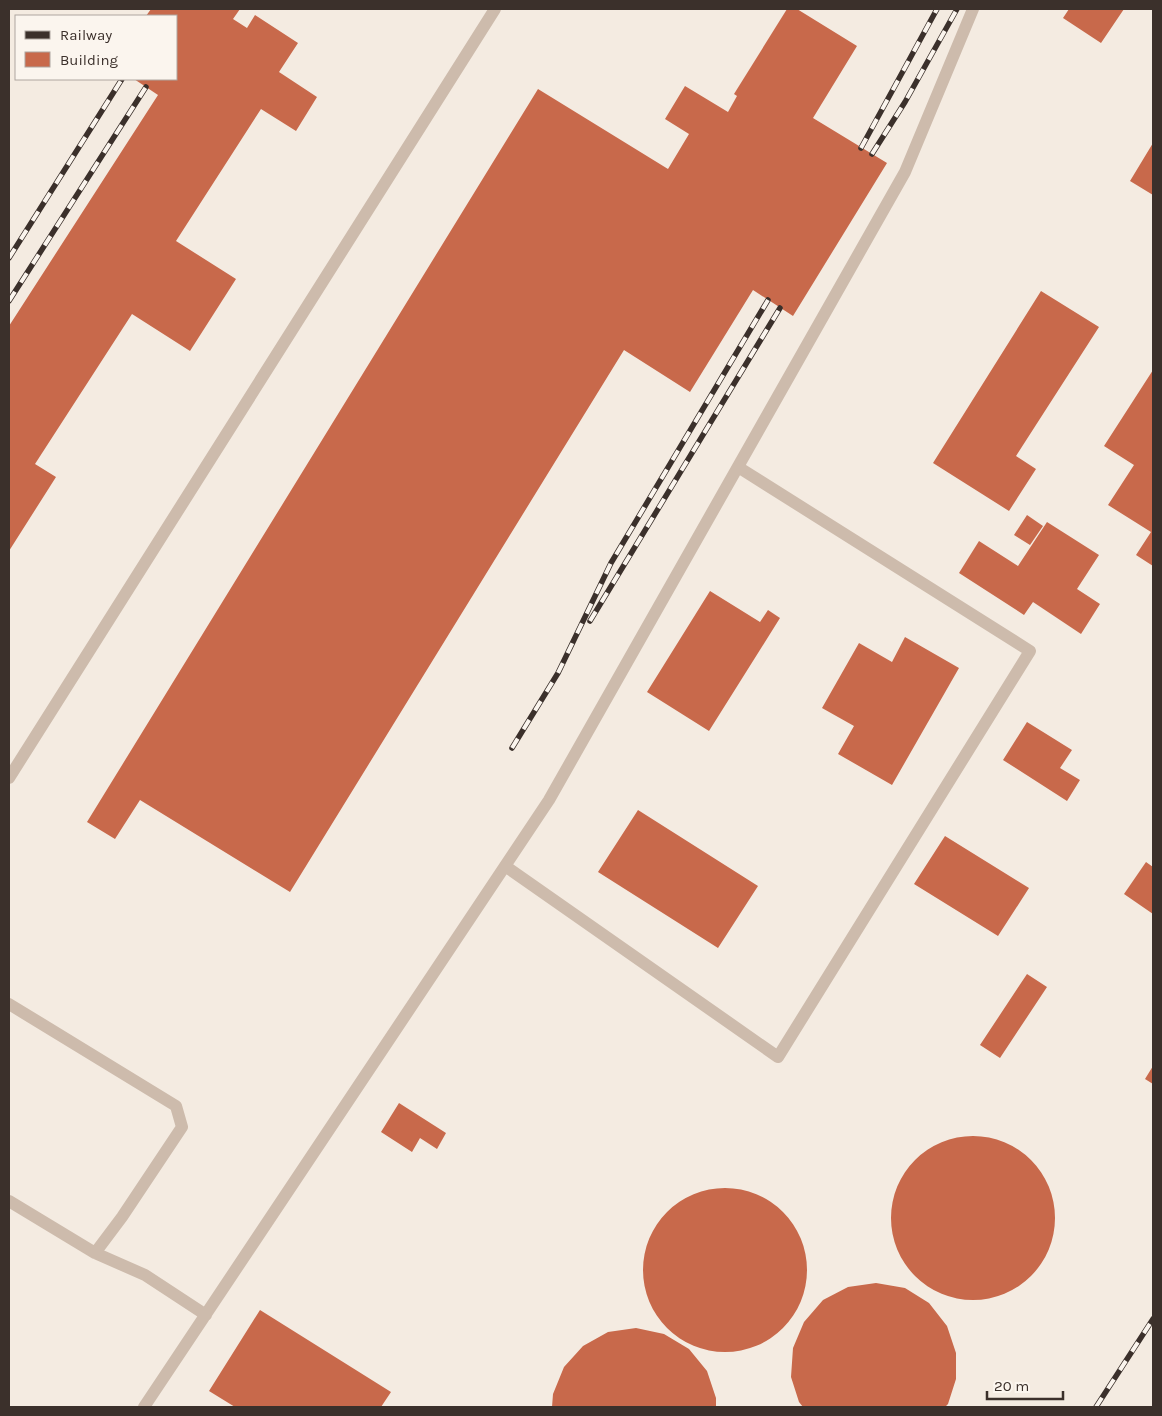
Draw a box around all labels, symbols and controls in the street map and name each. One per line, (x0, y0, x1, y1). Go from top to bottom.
legend (15, 15, 178, 80)
text: Railway (60, 26, 112, 44)
text: Building (60, 51, 118, 69)
scale bar (987, 1368, 1063, 1400)
text: 20 m (994, 1377, 1029, 1395)

